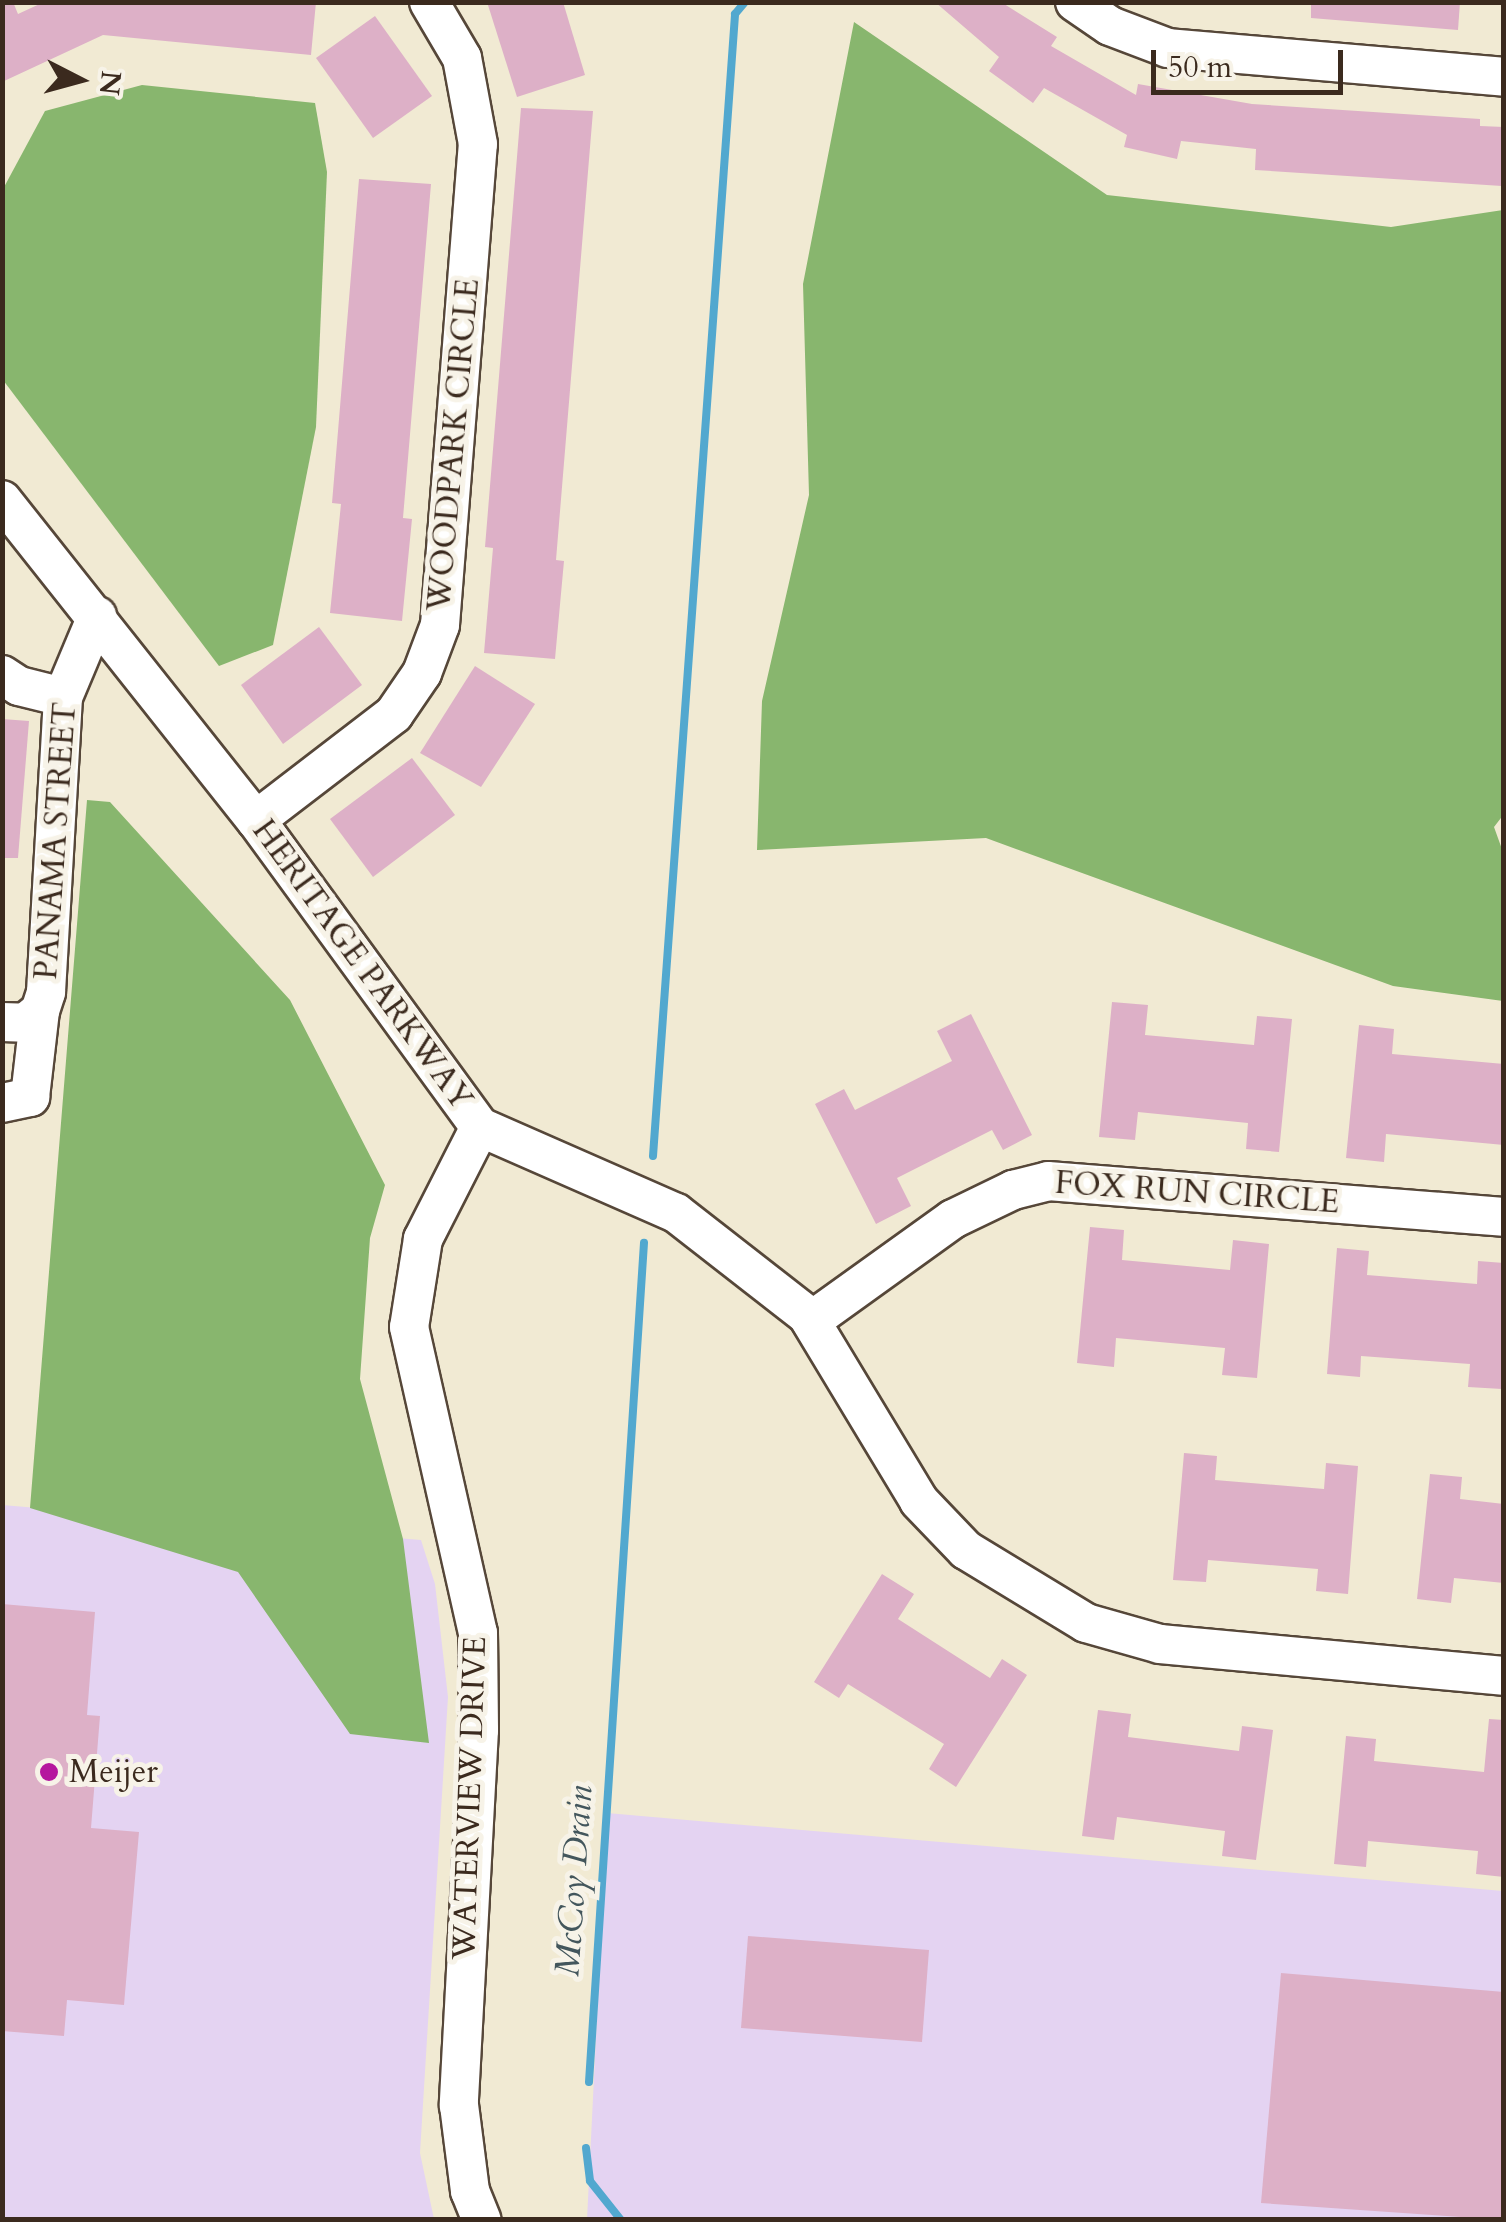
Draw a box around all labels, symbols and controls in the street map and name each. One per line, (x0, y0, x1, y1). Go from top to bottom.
north arrow (30, 30, 130, 130)
scale bar (1156, 30, 1348, 92)
text: 50 m (1168, 47, 1232, 88)
text: N (90, 69, 130, 97)
street label: WOODPARK CIRCLE (420, 277, 488, 613)
street label: PANAMA STREET (27, 701, 85, 981)
street label: HERITAGE PARKWAY (244, 812, 480, 1118)
street label: FOX RUN CIRCLE (1054, 1164, 1340, 1222)
street label: WATERVIEW DRIVE (445, 1635, 495, 1961)
place label: Meijer (69, 1753, 158, 1791)
marker: Meijer (38, 1761, 60, 1783)
water label: McCoy Drain (546, 1784, 602, 1978)

